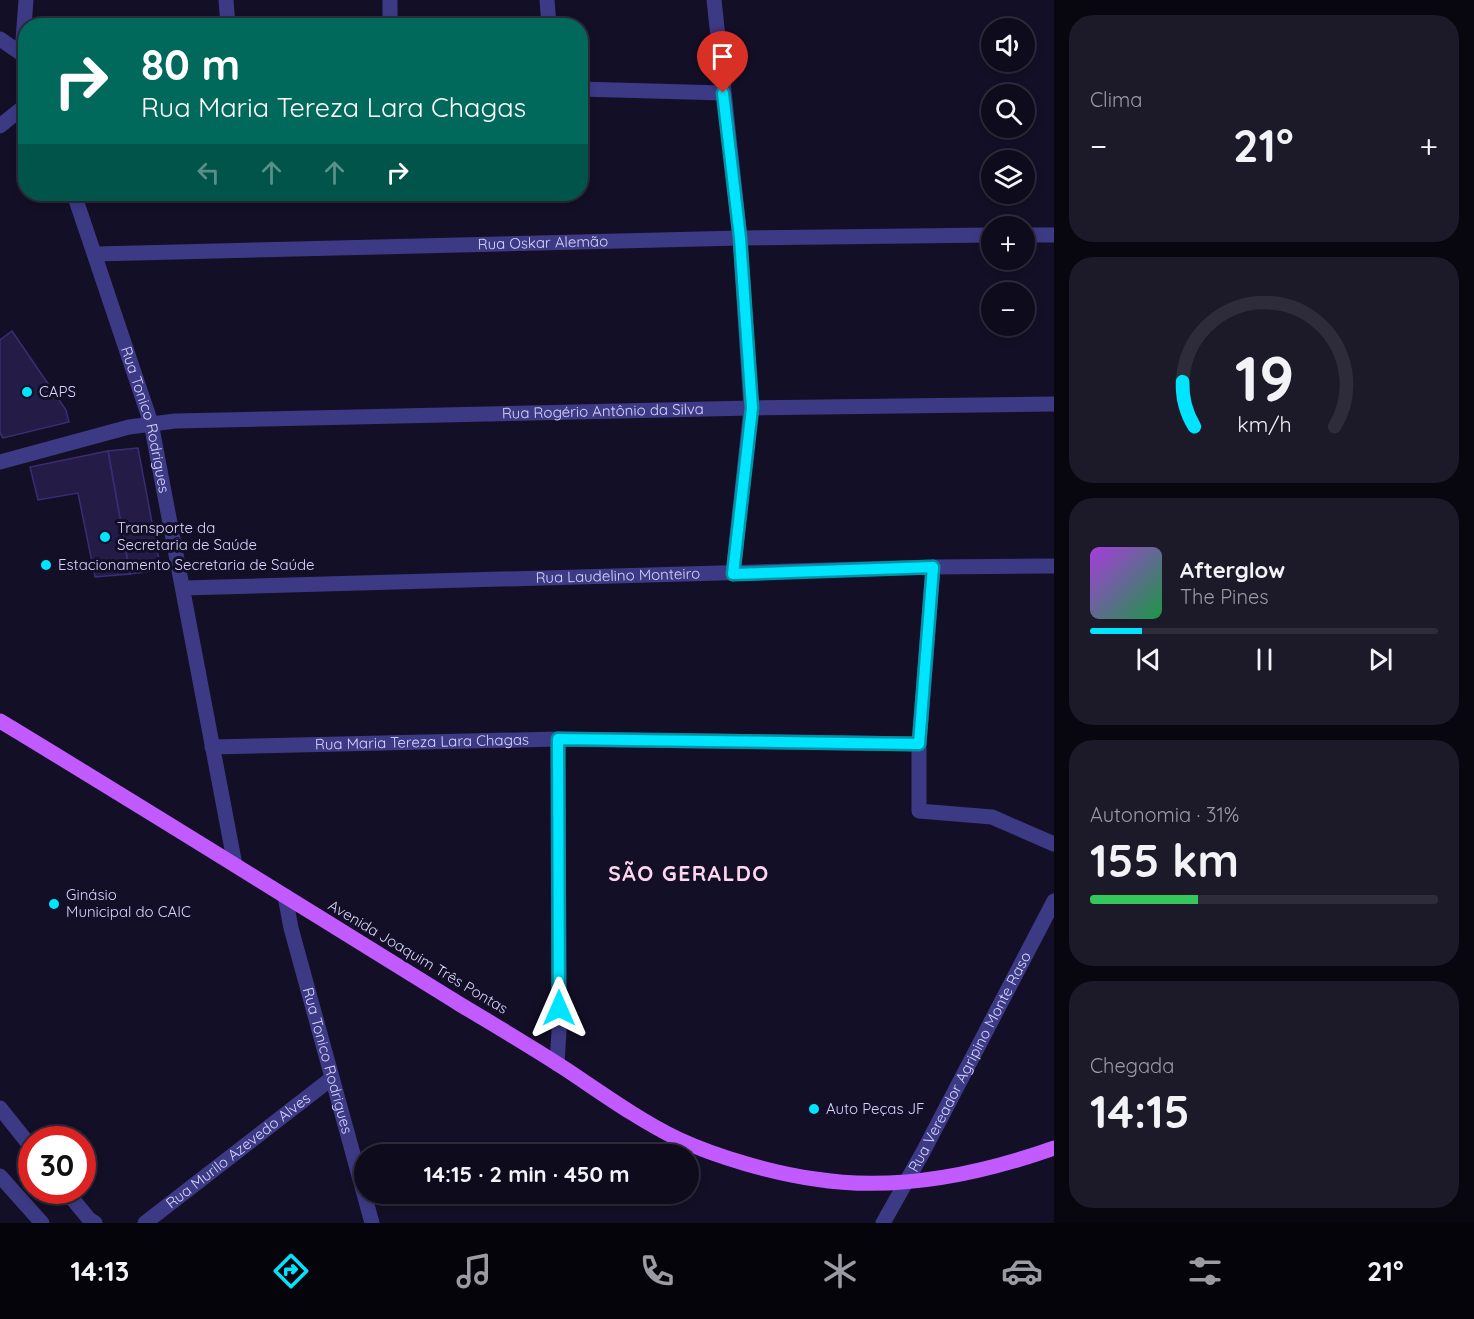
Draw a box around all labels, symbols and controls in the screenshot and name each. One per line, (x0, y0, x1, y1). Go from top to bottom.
map controls (981, 18, 1035, 336)
button: sound (981, 18, 1035, 72)
pin (697, 31, 748, 93)
text: 80 m (141, 38, 240, 91)
icon: arrive (706, 40, 739, 73)
icon: right (42, 42, 120, 120)
button: search (981, 84, 1035, 138)
text: Clima (1090, 87, 1142, 112)
text: Rua Maria Tereza Lara Chagas (141, 90, 526, 124)
text: 21° (1233, 117, 1294, 173)
text: − (1090, 125, 1107, 166)
text: + (1419, 125, 1438, 166)
button: layers (981, 150, 1035, 204)
icon: left (192, 156, 225, 189)
icon: ahead (255, 156, 288, 189)
icon: ahead (318, 156, 351, 189)
icon: right (381, 156, 414, 189)
button: + (981, 216, 1035, 270)
street label: Rua Oskar Alemão (477, 231, 608, 254)
button: − (981, 282, 1035, 336)
text: 19 (1234, 339, 1294, 417)
street label: Rua Tonico Rodrigues (117, 344, 174, 494)
place label: CAPS (39, 382, 76, 401)
marker: CAPS (20, 385, 34, 399)
street label: Rua Rogério Antônio da Silva (502, 399, 704, 423)
text: km/h (1237, 411, 1291, 437)
place label: Transporte da Secretaria de Saúde (117, 518, 257, 554)
marker: Transporte da Secretaria de Saúde (98, 530, 112, 544)
place label: Estacionamento Secretaria de Saúde (58, 555, 315, 574)
text: Afterglow (1180, 556, 1285, 584)
marker: Estacionamento Secretaria de Saúde (39, 558, 53, 572)
street label: Rua Laudelino Monteiro (535, 564, 700, 587)
text: The Pines (1180, 584, 1269, 609)
icon: previous (1132, 643, 1165, 676)
icon: pause (1248, 643, 1281, 676)
icon: next (1364, 643, 1397, 676)
street label: Rua Maria Tereza Lara Chagas (315, 730, 529, 754)
text: Autonomia · 31% (1090, 802, 1239, 827)
text: 155 km (1090, 832, 1239, 888)
district label: SÃO GERALDO (608, 860, 770, 886)
place label: Ginásio Municipal do CAIC (66, 885, 191, 921)
street label: Avenida Joaquim Três Pontas (325, 895, 511, 1018)
marker: Ginásio Municipal do CAIC (47, 897, 61, 911)
street label: Rua Vereador Agripino Monte Raso (904, 948, 1035, 1175)
position arrow (527, 976, 591, 1040)
street label: Rua Tonico Rodrigues (299, 985, 357, 1136)
text: Chegada (1090, 1053, 1174, 1078)
text: 14:15 (1090, 1083, 1190, 1139)
street label: Rua Murilo Azevedo Alves (162, 1088, 314, 1212)
place label: Auto Peças JF (826, 1099, 925, 1118)
marker: Auto Peças JF (807, 1102, 821, 1116)
speed limit sign: 30 (18, 1126, 96, 1204)
text: 14:15 · 2 min · 450 m (424, 1160, 629, 1188)
icon: directions (270, 1250, 312, 1292)
icon: music (453, 1250, 495, 1292)
icon: phone (636, 1250, 678, 1292)
icon: climate (819, 1250, 861, 1292)
icon: car (1001, 1250, 1043, 1292)
icon: filters (1184, 1250, 1226, 1292)
text: 14:13 (70, 1254, 129, 1288)
text: 21° (1367, 1254, 1404, 1288)

